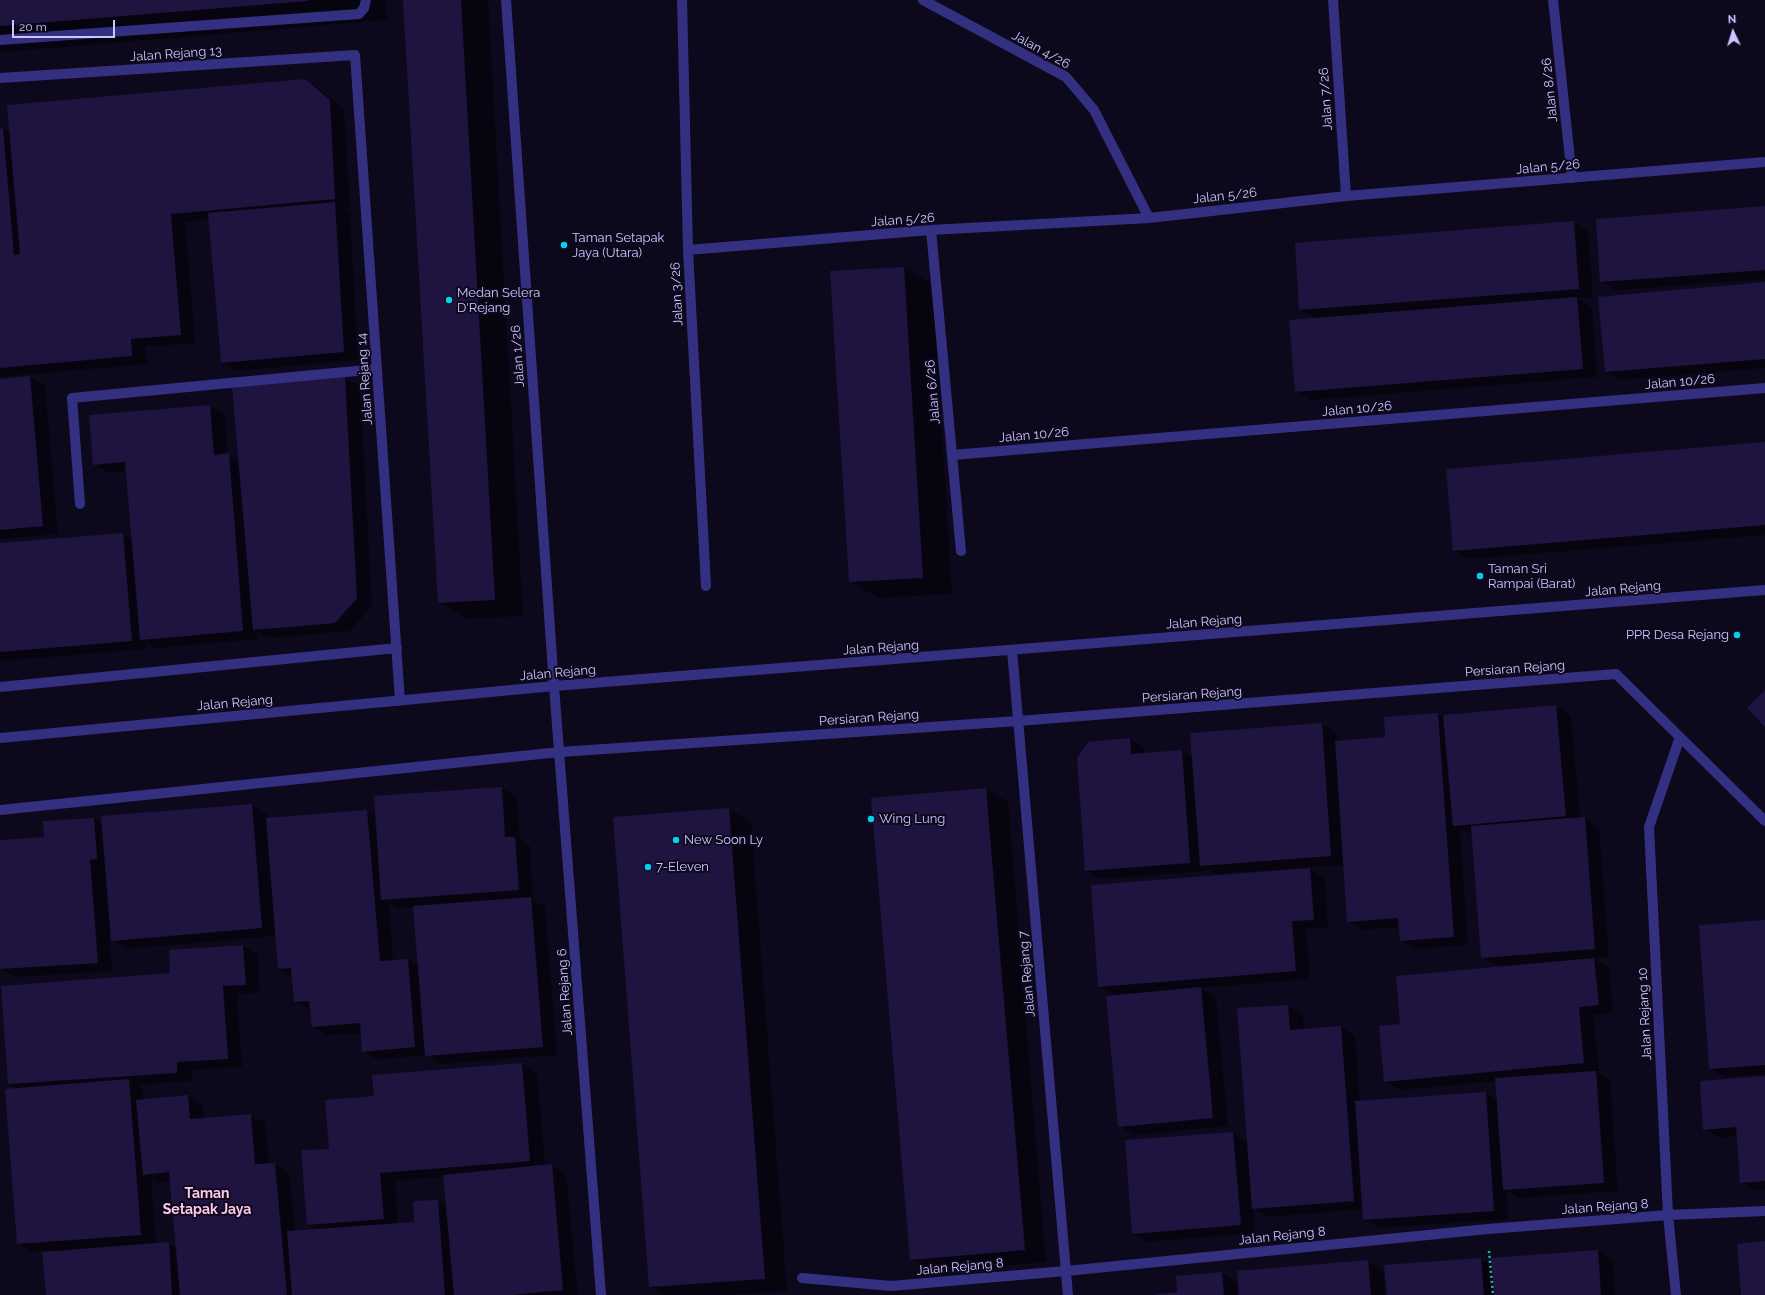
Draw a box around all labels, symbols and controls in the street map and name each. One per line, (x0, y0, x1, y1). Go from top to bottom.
scale bar (14, 12, 117, 38)
north arrow (1713, 12, 1753, 52)
text: N (1727, 13, 1737, 26)
text: 20 m (19, 20, 47, 34)
street label: Jalan 4/26 (1009, 28, 1073, 72)
street label: Jalan Rejang 13 (130, 43, 222, 65)
street label: Jalan 8/26 (1539, 57, 1561, 123)
street label: Jalan 7/26 (1316, 67, 1336, 131)
street label: Jalan 5/26 (1515, 156, 1581, 178)
street label: Jalan 5/26 (1192, 185, 1258, 207)
street label: Jalan 5/26 (871, 210, 935, 230)
place label: Taman Setapak Jaya (Utara) (572, 230, 664, 261)
marker: Taman Setapak Jaya (Utara) (559, 240, 569, 250)
street label: Jalan 3/26 (668, 262, 686, 326)
place label: Medan Selera D'Rejang (457, 285, 540, 316)
marker: Medan Selera D'Rejang (444, 295, 454, 305)
street label: Jalan 1/26 (508, 324, 528, 388)
street label: Jalan Rejang 14 (354, 332, 376, 426)
street label: Jalan 6/26 (922, 359, 944, 425)
street label: Jalan 10/26 (1644, 371, 1716, 393)
street label: Jalan 10/26 (1321, 398, 1393, 420)
street label: Jalan 10/26 (998, 424, 1070, 446)
place label: Taman Sri Rampai (Barat) (1488, 561, 1575, 592)
marker: Taman Sri Rampai (Barat) (1475, 571, 1485, 581)
street label: Jalan Rejang (1584, 578, 1662, 600)
street label: Jalan Rejang (1165, 612, 1243, 632)
place label: PPR Desa Rejang (1626, 627, 1729, 643)
marker: PPR Desa Rejang (1732, 630, 1742, 640)
street label: Jalan Rejang (842, 638, 920, 658)
street label: Persiaran Rejang (1464, 658, 1566, 680)
street label: Jalan Rejang (519, 662, 597, 684)
street label: Persiaran Rejang (1141, 684, 1243, 706)
street label: Jalan Rejang (196, 692, 274, 714)
street label: Persiaran Rejang (818, 707, 920, 729)
place label: Wing Lung (879, 811, 945, 827)
marker: Wing Lung (866, 814, 876, 824)
place label: New Soon Ly (684, 832, 763, 848)
marker: New Soon Ly (671, 835, 681, 845)
place label: 7-Eleven (656, 859, 709, 875)
marker: 7-Eleven (643, 862, 653, 872)
street label: Jalan Rejang 7 (1015, 930, 1039, 1018)
street label: Jalan Rejang 6 (554, 948, 576, 1036)
street label: Jalan Rejang 10 (1635, 967, 1655, 1061)
district label: Taman Setapak Jaya (163, 1186, 251, 1218)
street label: Jalan Rejang 8 (1561, 1196, 1649, 1218)
street label: Jalan Rejang 8 (1238, 1224, 1326, 1248)
street label: Jalan Rejang 8 (916, 1255, 1004, 1279)

